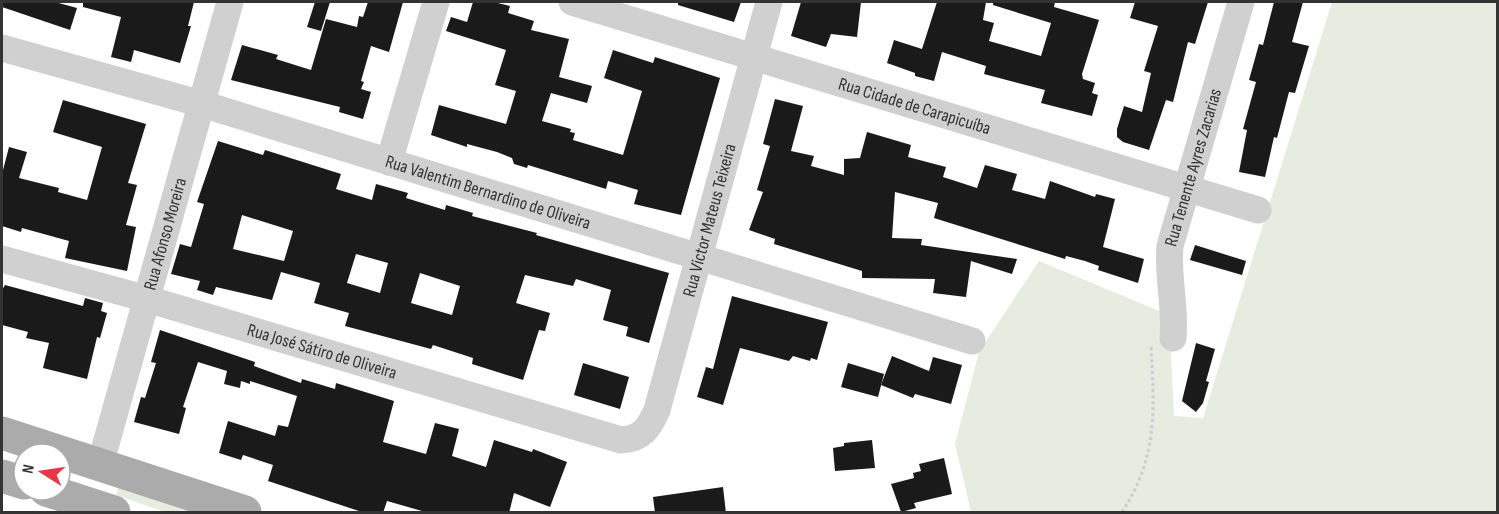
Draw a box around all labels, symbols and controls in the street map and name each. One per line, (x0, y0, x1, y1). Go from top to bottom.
street label: Rua Cidade de Carapicuíba (836, 73, 993, 139)
street label: Rua Tenente Ayres Zacarias (1160, 86, 1226, 249)
street label: Rua Victor Mateus Teixeira (679, 141, 741, 299)
street label: Rua Valentim Bernardino de Oliveira (383, 151, 593, 234)
street label: Rua Afonso Moreira (140, 175, 191, 293)
street label: Rua José Sátiro de Oliveira (245, 319, 399, 384)
north arrow (12, 442, 72, 502)
text: N (19, 463, 39, 475)

